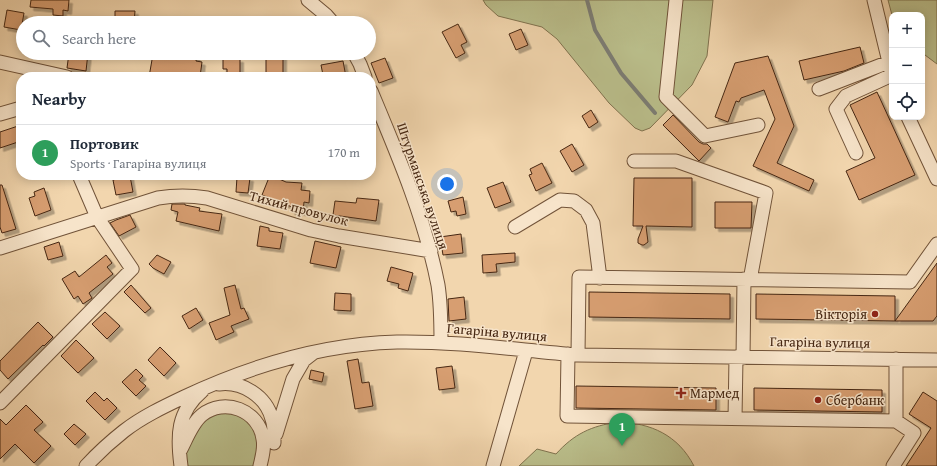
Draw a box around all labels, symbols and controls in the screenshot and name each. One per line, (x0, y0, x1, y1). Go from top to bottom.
map controls (889, 12, 925, 120)
button: + (889, 12, 925, 48)
search box (16, 16, 376, 60)
icon: search (30, 27, 52, 49)
text: Search here (62, 28, 136, 49)
button: − (889, 48, 925, 84)
button: locate (889, 84, 925, 120)
text: Nearby (32, 86, 86, 111)
street label: Штурманська вулиця (392, 120, 454, 252)
text: Портовик (70, 133, 139, 154)
text: 1 (42, 143, 48, 162)
text: 170 m (328, 143, 360, 162)
text: Sports · Гагаріна вулиця (70, 154, 206, 173)
your location (437, 174, 457, 194)
street label: Тихий провулок (247, 185, 351, 231)
place label: Вікторія (815, 304, 867, 324)
marker: Вікторія (870, 309, 880, 319)
street label: Гагаріна вулиця (446, 318, 548, 346)
street label: Гагаріна вулиця (770, 331, 870, 353)
place label: Мармед (690, 383, 740, 403)
marker: Мармед (675, 387, 687, 399)
place label: Сбербанк (826, 390, 885, 410)
marker: Сбербанк (813, 395, 823, 405)
pin: 1 (609, 413, 635, 446)

